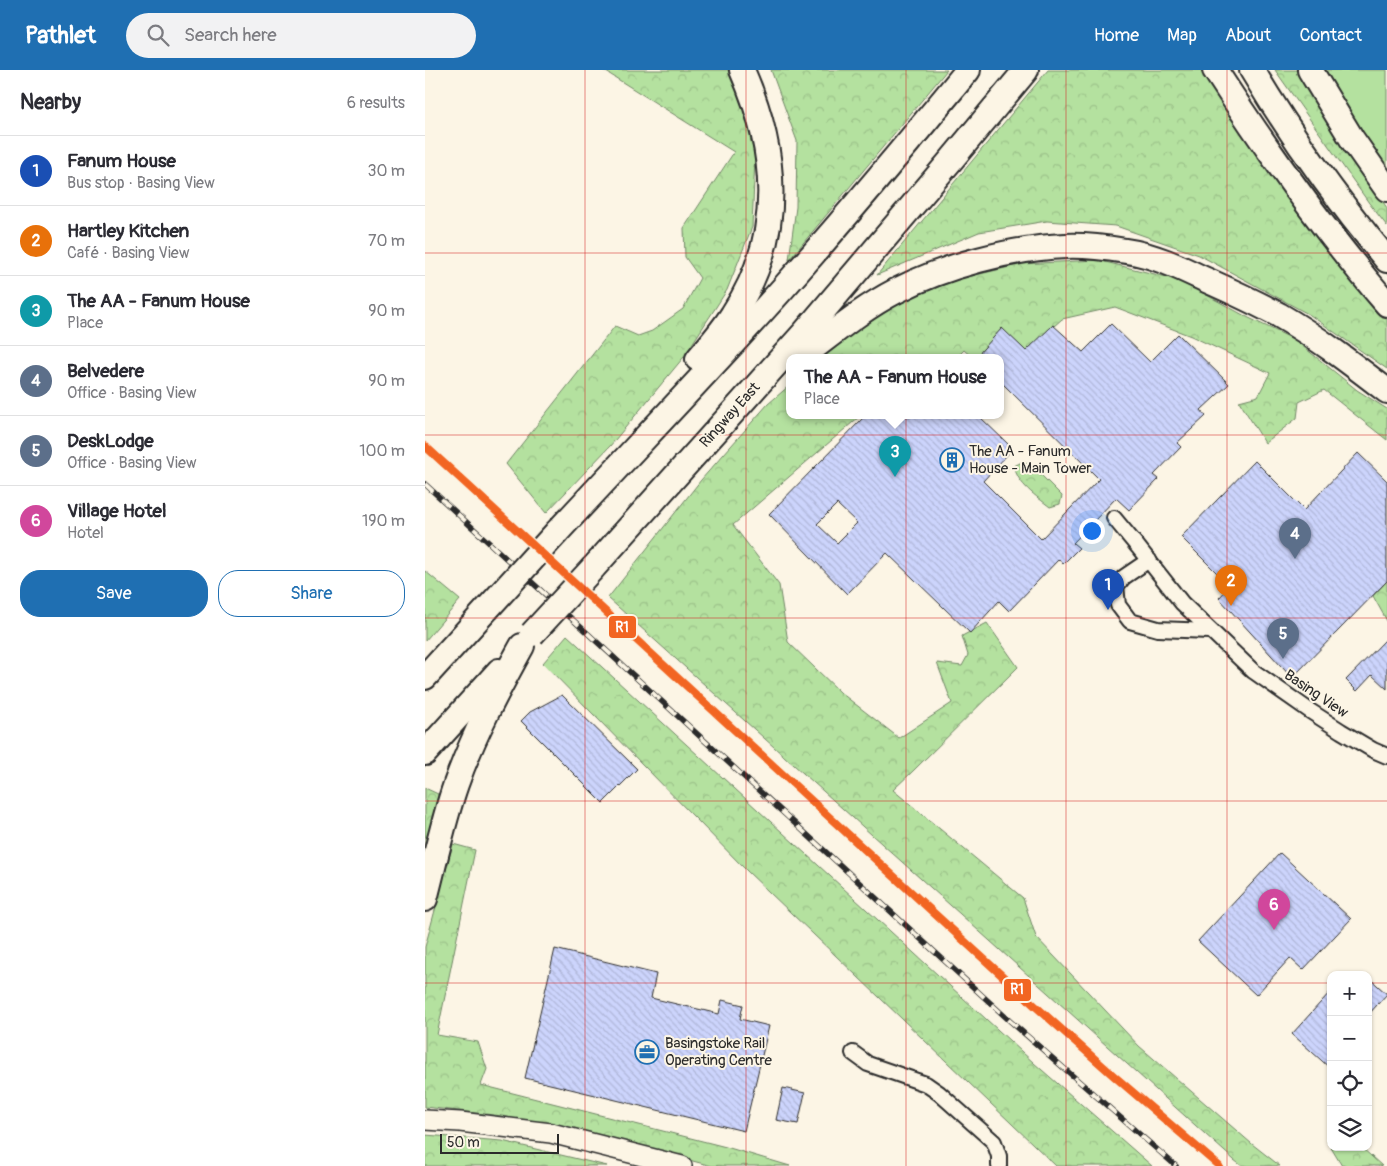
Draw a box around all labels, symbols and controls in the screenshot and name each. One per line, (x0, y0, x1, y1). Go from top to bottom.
search box (126, 13, 476, 58)
text: Pathlet (25, 21, 96, 50)
icon: search (144, 21, 172, 49)
text: Search here (184, 23, 277, 47)
text: Home (1094, 24, 1139, 47)
text: Map (1167, 24, 1197, 47)
text: About (1225, 24, 1271, 47)
text: Contact (1299, 24, 1362, 47)
text: Nearby (20, 89, 81, 116)
text: 6 results (347, 93, 405, 113)
text: Fanum House (67, 149, 176, 173)
text: 1 (33, 161, 39, 181)
text: 30 m (367, 161, 405, 181)
text: Bus stop · Basing View (67, 173, 215, 193)
text: Hartley Kitchen (67, 219, 189, 243)
text: 2 (32, 231, 40, 251)
text: 70 m (368, 231, 405, 251)
text: Café · Basing View (67, 243, 189, 263)
text: The AA - Fanum House (67, 289, 250, 313)
text: 3 (32, 301, 40, 321)
text: 90 m (368, 301, 405, 321)
text: Place (67, 313, 103, 333)
popup (786, 354, 1004, 419)
text: Belvedere (67, 359, 144, 383)
text: The AA - Fanum House (804, 365, 986, 389)
text: 4 (31, 371, 41, 391)
text: 90 m (368, 371, 405, 391)
street label: Ringway East (696, 378, 765, 452)
text: Office · Basing View (67, 383, 197, 403)
text: Place (804, 389, 840, 409)
text: DeskLodge (67, 429, 154, 453)
pin: 3 (879, 436, 911, 477)
text: 5 (32, 441, 40, 461)
text: 100 m (359, 441, 405, 461)
place label: The AA - Fanum House - Main Tower (969, 442, 1092, 478)
building icon: The AA - Fanum House - Main Tower (939, 447, 965, 473)
text: Office · Basing View (67, 453, 197, 473)
text: Village Hotel (67, 499, 166, 523)
text: 6 (31, 511, 41, 531)
text: 190 m (362, 511, 405, 531)
your location (1079, 518, 1105, 544)
pin: 4 (1279, 518, 1311, 559)
text: Hotel (67, 523, 104, 543)
pin: 2 (1215, 565, 1247, 606)
pin: 1 (1092, 569, 1124, 610)
button: Save (20, 570, 208, 617)
button: Share (218, 570, 405, 617)
line badge: R1 (608, 615, 637, 639)
pin: 5 (1267, 618, 1299, 659)
text: R1 (615, 619, 629, 636)
street label: Basing View (1280, 666, 1352, 722)
pin: 6 (1258, 889, 1290, 930)
map controls (1327, 971, 1372, 1151)
button: + (1327, 971, 1372, 1016)
line badge: R1 (1003, 978, 1032, 1002)
text: R1 (1010, 981, 1024, 998)
button: − (1327, 1016, 1372, 1061)
place label: Basingstoke Rail Operating Centre (665, 1034, 773, 1070)
office icon: Basingstoke Rail Operating Centre (634, 1039, 660, 1065)
button: locate (1327, 1061, 1372, 1106)
button: layers (1327, 1106, 1372, 1151)
scale bar (440, 1131, 559, 1154)
text: 50 m (447, 1134, 480, 1151)

